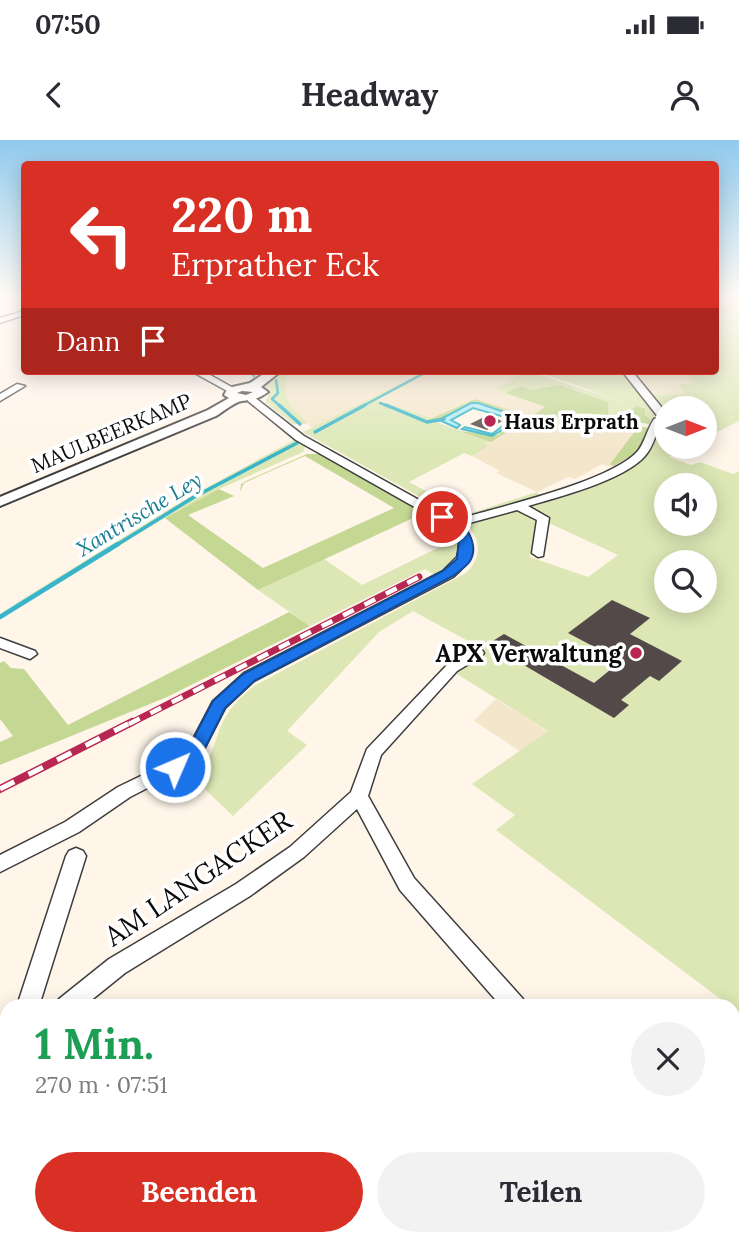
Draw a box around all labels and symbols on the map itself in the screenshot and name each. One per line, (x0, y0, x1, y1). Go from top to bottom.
street label: MAULBEERKAMP (27, 387, 196, 479)
north arrow (654, 396, 718, 458)
place label: Haus Erprath (504, 408, 639, 435)
marker: Haus Erprath (482, 413, 498, 429)
water label: Xantrische Ley (71, 466, 207, 562)
pin (412, 487, 472, 547)
place label: APX Verwaltung (435, 638, 624, 669)
marker: APX Verwaltung (628, 645, 644, 661)
position arrow (138, 730, 212, 804)
street label: AM LANGACKER (97, 802, 299, 955)

